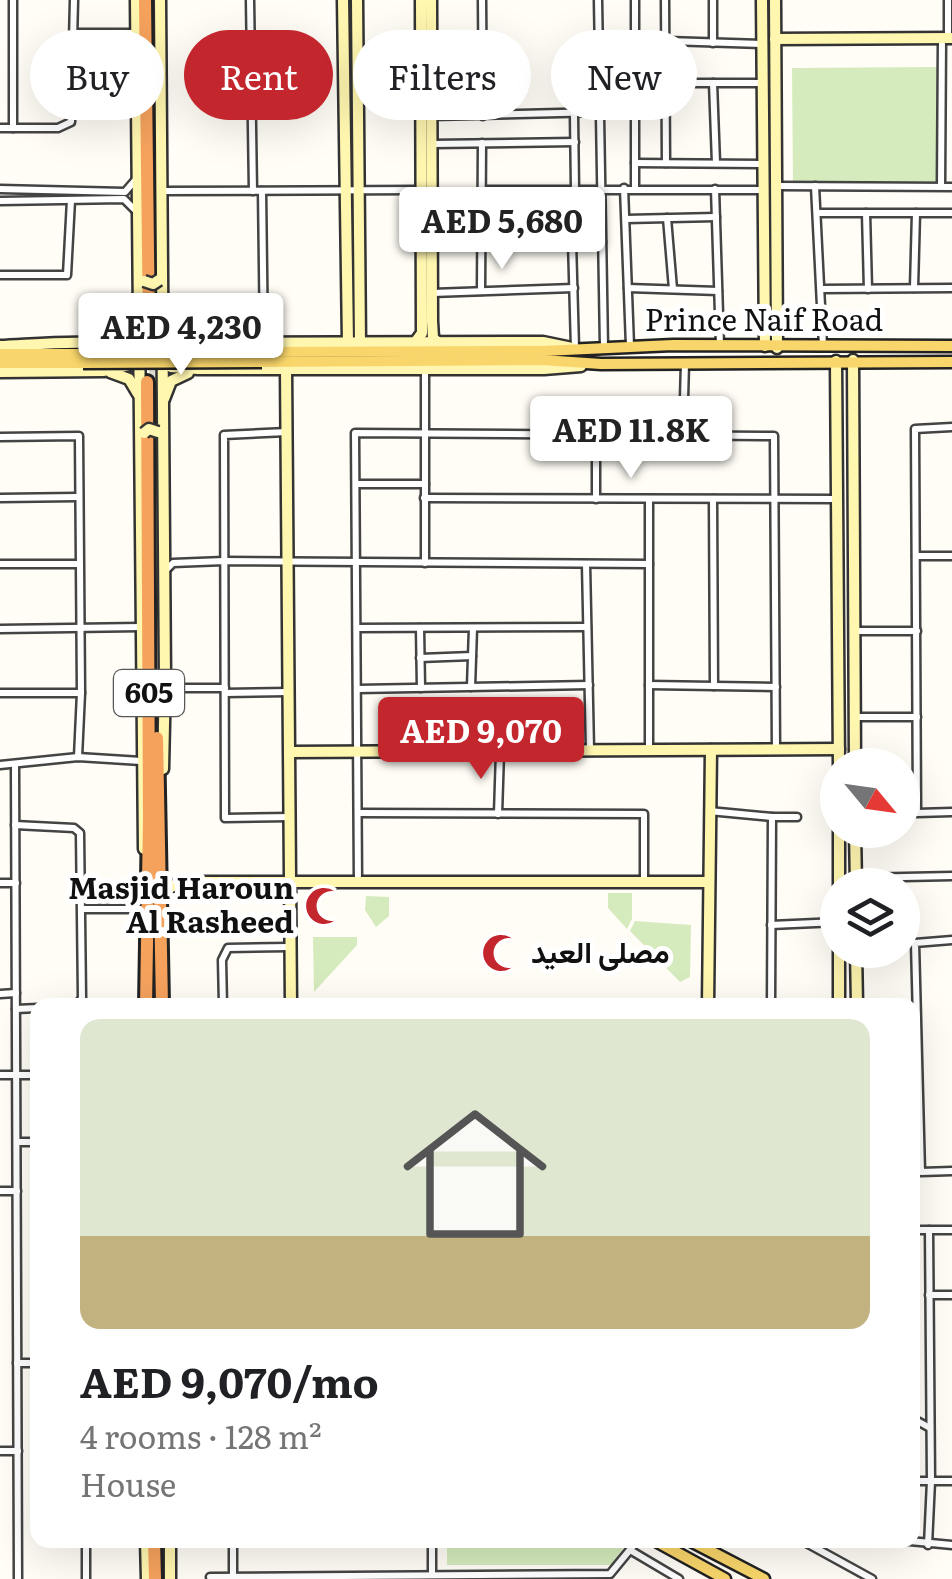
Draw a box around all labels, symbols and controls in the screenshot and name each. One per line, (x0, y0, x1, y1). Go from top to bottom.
chip: Buy (30, 30, 164, 120)
chip: Rent (184, 30, 333, 120)
chip: Filters (353, 30, 531, 120)
chip: New (551, 30, 697, 120)
pin: AED 5,680 (388, 187, 616, 272)
text: AED 5,680 (421, 195, 583, 243)
pin: AED 4,230 (67, 293, 295, 378)
street label: Prince Naif Road (645, 296, 883, 340)
text: AED 4,230 (100, 301, 262, 349)
pin: AED 11.8K (517, 396, 745, 481)
text: AED 11.8K (552, 404, 710, 452)
road number: 605 (114, 670, 184, 716)
pin: AED 9,070 (367, 697, 595, 782)
text: AED 9,070 (400, 705, 562, 753)
north arrow (820, 748, 920, 848)
map controls (820, 748, 920, 968)
place label: Masjid Haroun Al Rasheed (68, 864, 294, 942)
button: layers (820, 868, 920, 968)
mosque icon: Masjid Haroun Al Rasheed (303, 885, 345, 927)
place label: مصلى العيد (531, 928, 670, 972)
mosque icon: مصلى العيد (480, 932, 522, 974)
icon: home (385, 1084, 565, 1264)
text: AED 9,070/mo (80, 1349, 379, 1411)
text: 4 rooms · 128 m² (80, 1411, 322, 1459)
text: House (80, 1459, 176, 1507)

